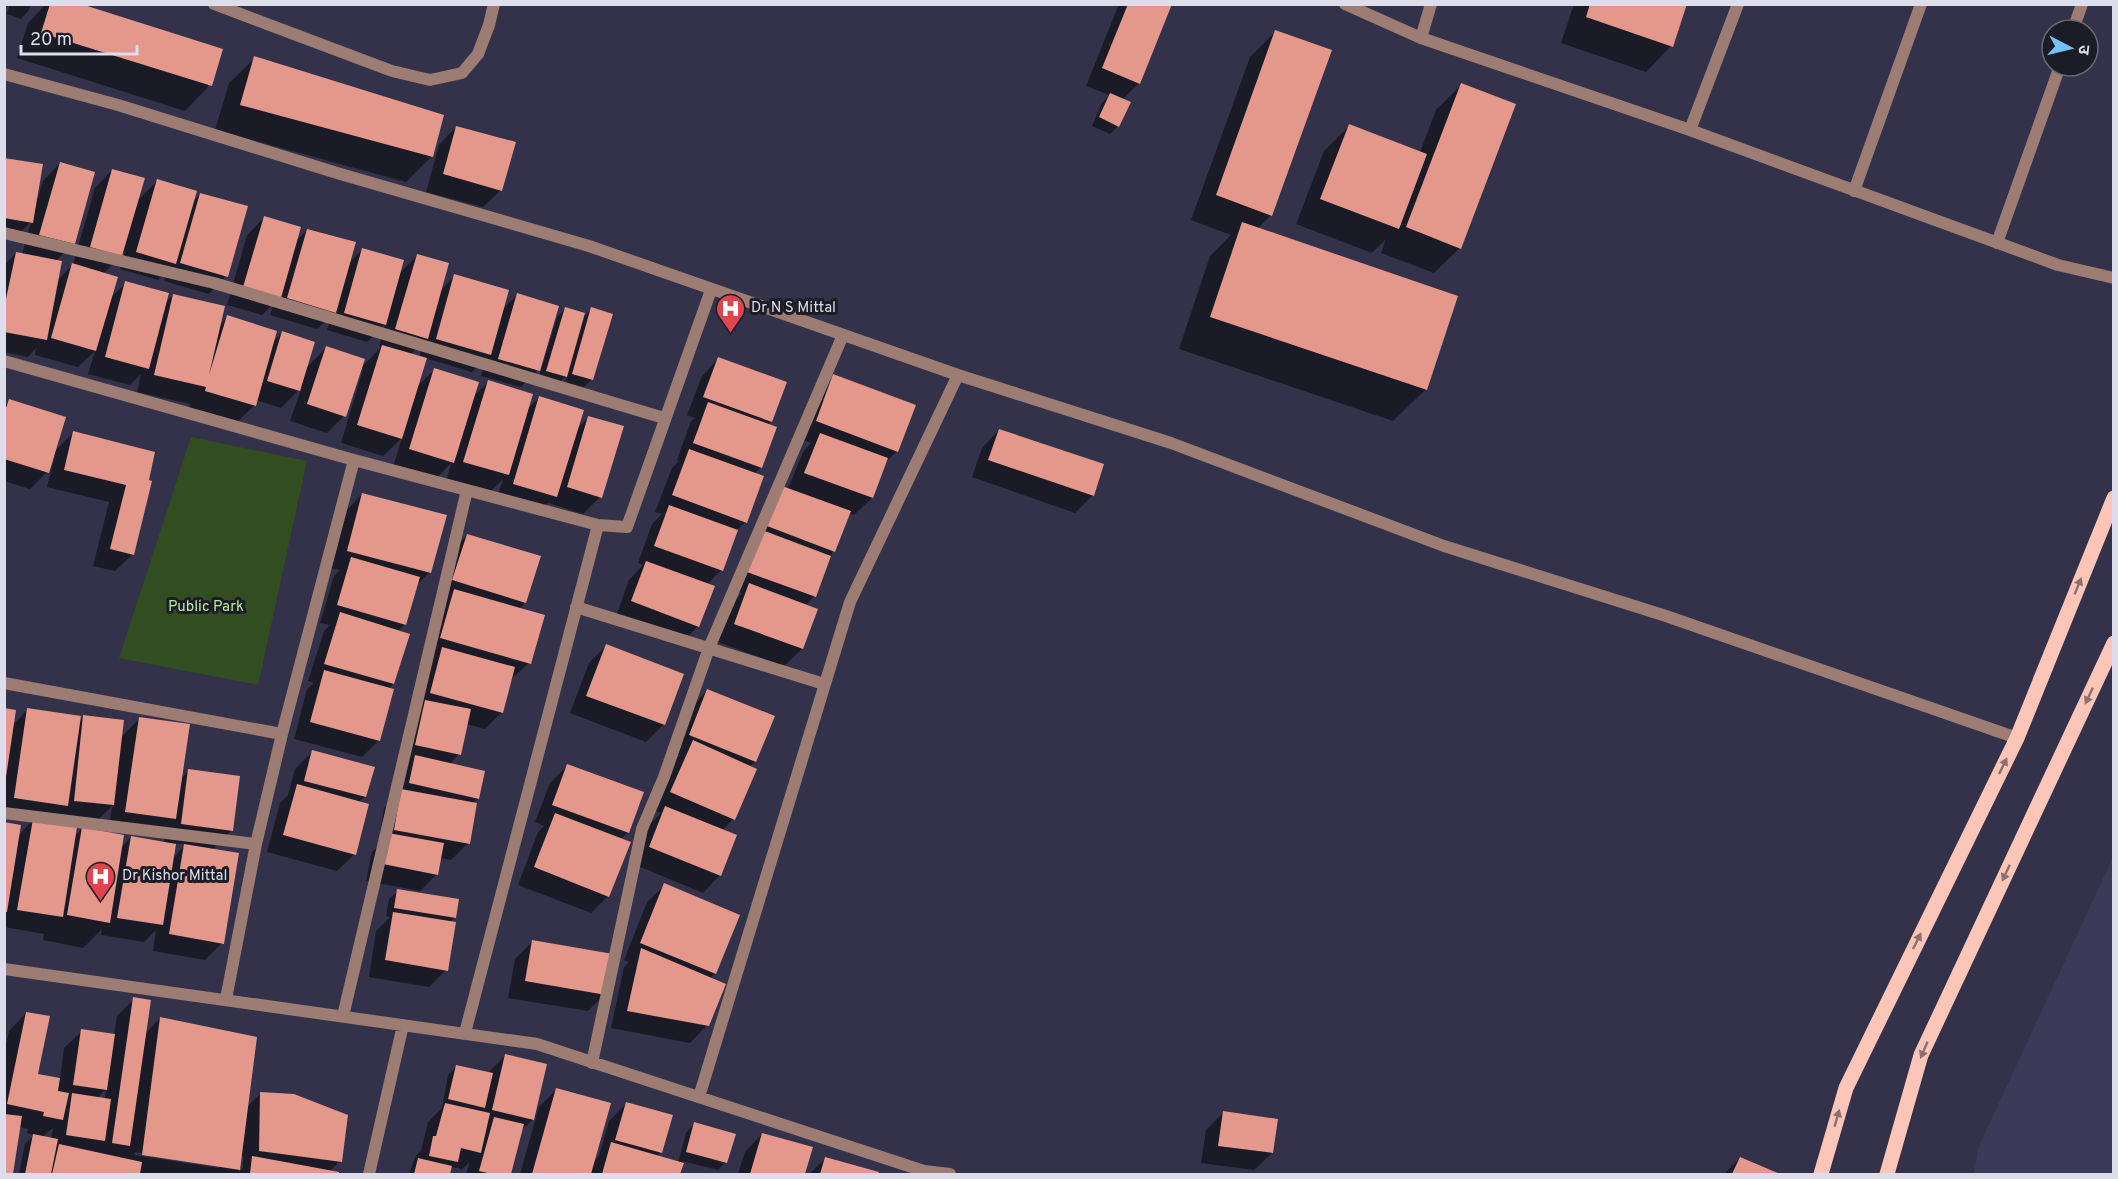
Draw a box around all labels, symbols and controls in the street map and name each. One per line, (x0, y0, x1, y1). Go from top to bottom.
scale bar (21, 18, 136, 56)
north arrow (2040, 18, 2100, 78)
text: 20 m (30, 29, 72, 52)
text: उ (2072, 44, 2093, 56)
hospital icon: Dr N S Mittal (714, 292, 746, 334)
place label: Dr N S Mittal (751, 299, 836, 318)
one-way arrow (2074, 577, 2083, 595)
park label: Public Park (168, 598, 244, 617)
one-way arrow (2084, 688, 2093, 705)
one-way arrow (1999, 757, 2008, 774)
hospital icon: Dr Kishor Mittal (85, 860, 117, 902)
one-way arrow (2002, 864, 2011, 881)
place label: Dr Kishor Mittal (122, 867, 227, 886)
one-way arrow (1913, 933, 1922, 950)
one-way arrow (1920, 1041, 1929, 1058)
one-way arrow (1833, 1109, 1842, 1127)

